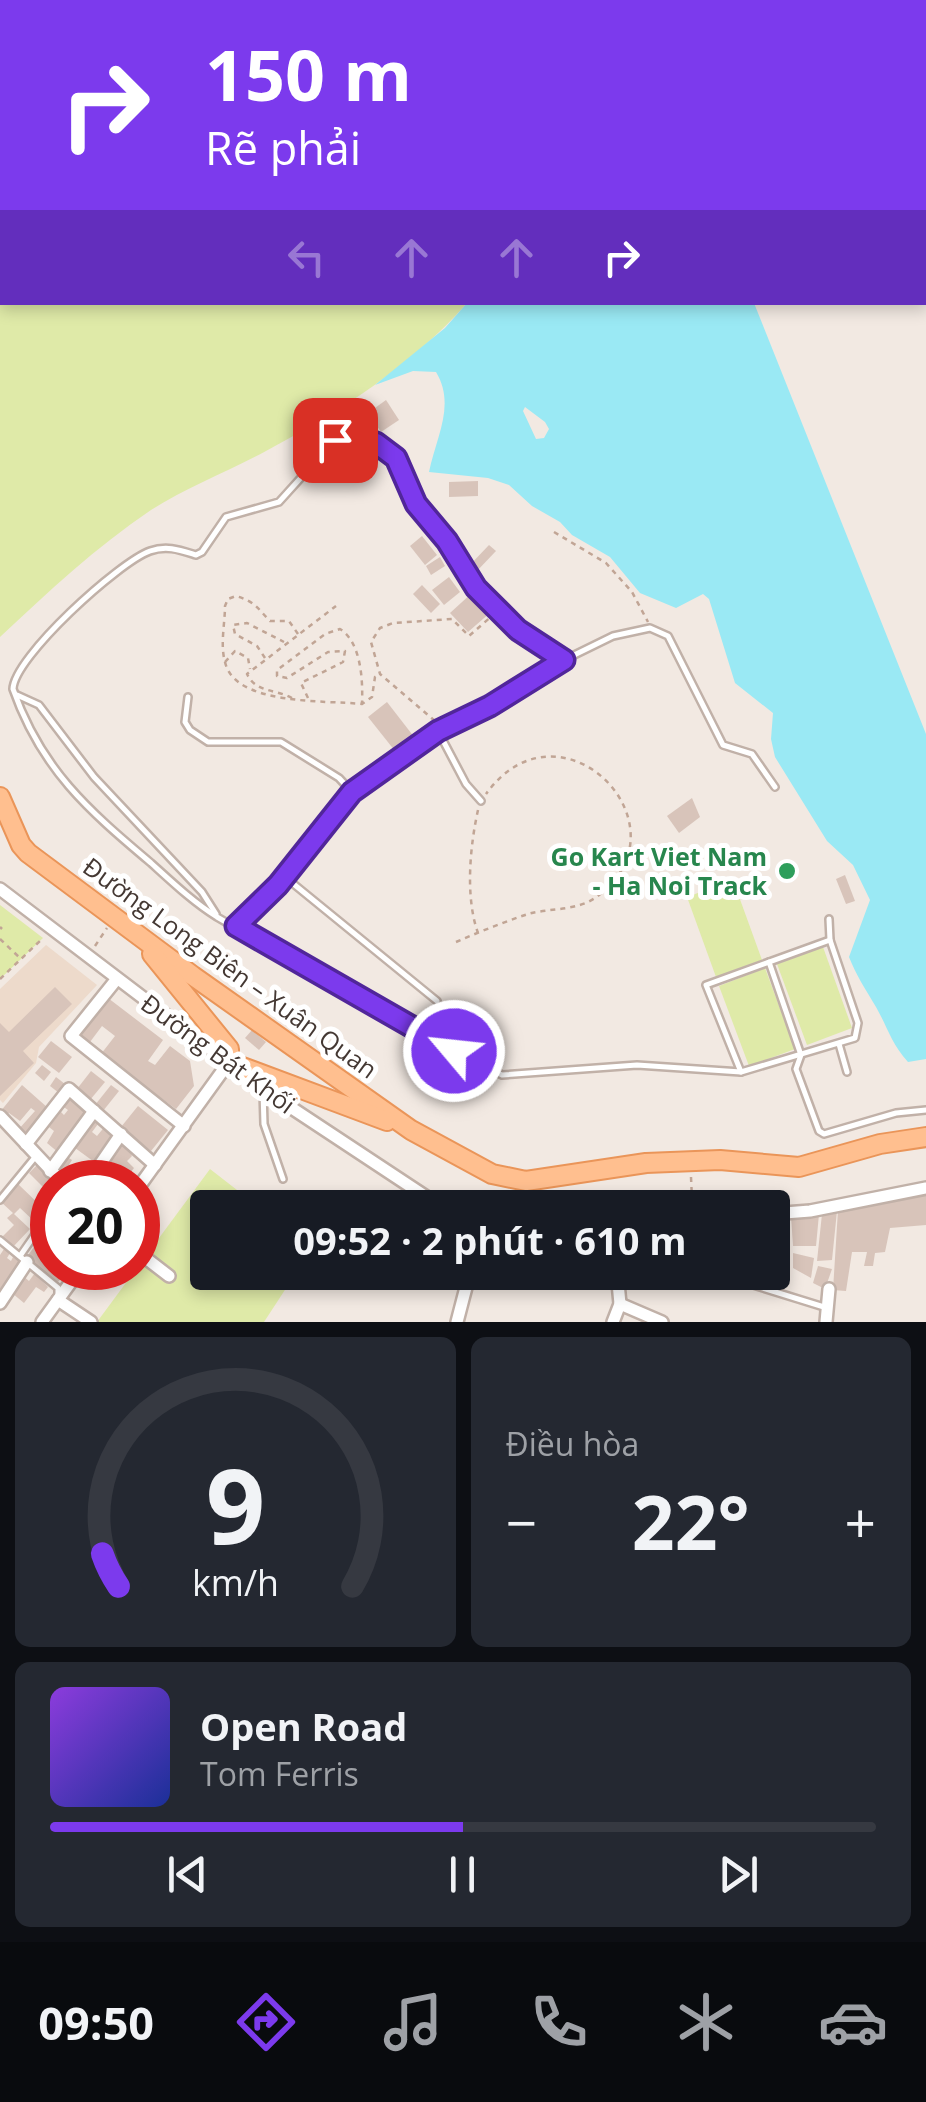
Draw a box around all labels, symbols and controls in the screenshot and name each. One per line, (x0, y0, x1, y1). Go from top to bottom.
text: 150 m (205, 26, 412, 122)
icon: right (40, 40, 170, 170)
text: Rẽ phải (205, 117, 361, 178)
icon: left (279, 230, 334, 285)
icon: ahead (384, 230, 439, 285)
icon: ahead (489, 230, 544, 285)
icon: right (594, 230, 649, 285)
pin (293, 398, 378, 483)
icon: arrive (308, 413, 363, 468)
place label: Go Kart Viet Nam - Ha Noi Track (551, 839, 767, 902)
street label: Đường Long Biên – Xuân Quan (77, 849, 384, 1085)
marker: Go Kart Viet Nam - Ha Noi Track (776, 860, 798, 882)
street label: Đường Bát Khối (135, 986, 303, 1121)
position arrow (402, 999, 506, 1103)
speed limit sign: 20 (30, 1160, 160, 1290)
text: 09:52 · 2 phút · 610 m (293, 1214, 687, 1266)
text: Điều hòa (506, 1422, 639, 1465)
text: 9 (206, 1433, 265, 1574)
text: 22° (632, 1470, 750, 1572)
text: − (506, 1484, 537, 1559)
text: + (845, 1484, 876, 1559)
text: km/h (192, 1558, 279, 1606)
text: Open Road (200, 1700, 407, 1752)
text: Tom Ferris (200, 1752, 359, 1795)
icon: previous (160, 1847, 215, 1902)
icon: pause (435, 1847, 490, 1902)
icon: next (711, 1847, 766, 1902)
icon: directions (231, 1987, 301, 2057)
icon: music (378, 1987, 448, 2057)
icon: phone (524, 1987, 594, 2057)
icon: climate (671, 1987, 741, 2057)
icon: car (818, 1987, 888, 2057)
text: 09:50 (38, 1992, 154, 2053)

